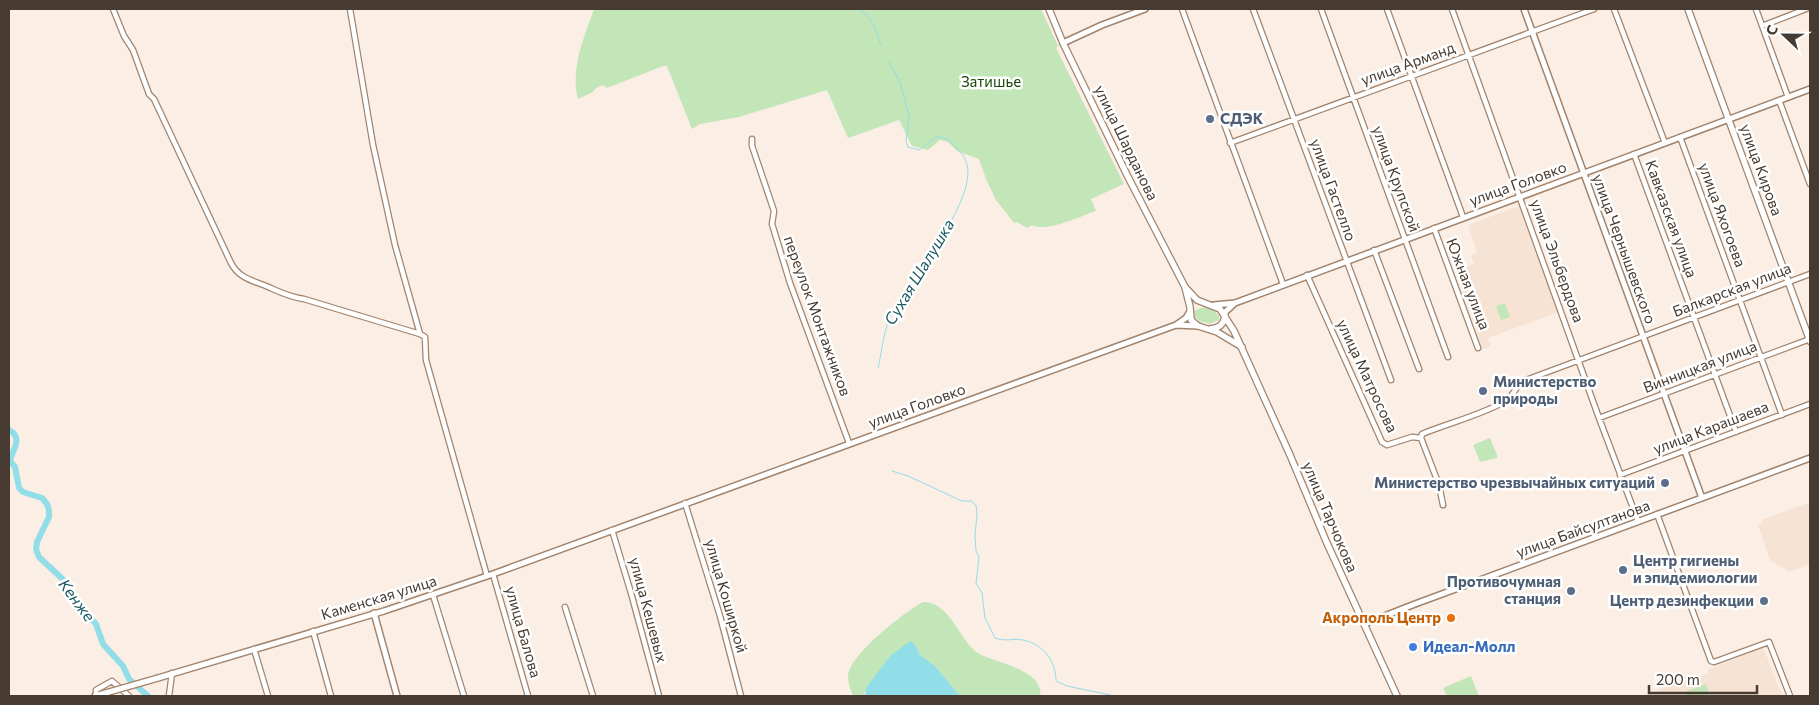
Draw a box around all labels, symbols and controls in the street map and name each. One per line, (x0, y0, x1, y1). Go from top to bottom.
north arrow (1759, 10, 1809, 60)
text: С (1762, 22, 1781, 38)
street label: улица Арманд (1358, 38, 1457, 88)
park label: Затишье (961, 72, 1021, 90)
street label: улица Шарданова (1091, 82, 1163, 203)
place label: СДЭК (1220, 109, 1264, 127)
marker: СДЭК (1204, 113, 1216, 125)
street label: улица Кирова (1737, 121, 1787, 218)
street label: улица Крупской (1369, 123, 1424, 234)
street label: улица Гастелло (1307, 136, 1361, 243)
street label: улица Головко (1467, 157, 1569, 209)
street label: Кавказская улица (1642, 157, 1702, 280)
street label: улица Яхогоева (1696, 160, 1750, 269)
street label: улица Чернышевского (1589, 171, 1660, 326)
street label: улица Эльбердова (1527, 197, 1589, 325)
water label: Сухая Шалушка (880, 216, 958, 328)
street label: переулок Монтажников (781, 233, 855, 398)
street label: Южная улица (1443, 235, 1495, 332)
street label: Балкарская улица (1670, 258, 1793, 320)
street label: улица Матросова (1334, 316, 1402, 435)
street label: Винницкая улица (1640, 336, 1759, 396)
place label: Министерство природы (1493, 372, 1596, 407)
street label: улица Головко (866, 379, 968, 431)
marker: Министерство природы (1477, 385, 1489, 397)
street label: улица Карашаева (1650, 397, 1771, 457)
street label: улица Тарчокова (1300, 459, 1362, 574)
place label: Министерство чрезвычайных ситуаций (1374, 473, 1655, 491)
marker: Министерство чрезвычайных ситуаций (1659, 477, 1671, 489)
street label: улица Байсултанова (1513, 495, 1652, 561)
street label: улица Коширкой (702, 537, 752, 655)
place label: Центр гигиены и эпидемиологии (1633, 551, 1757, 586)
street label: улица Кешевых (626, 555, 672, 664)
marker: Центр гигиены и эпидемиологии (1617, 564, 1629, 576)
street label: Каменская улица (319, 571, 439, 623)
place label: Противочумная станция (1447, 572, 1561, 607)
water label: Кенже (55, 575, 100, 625)
street label: улица Балова (502, 584, 546, 680)
marker: Противочумная станция (1565, 585, 1577, 597)
place label: Центр дезинфекции (1610, 591, 1754, 609)
marker: Центр дезинфекции (1758, 595, 1770, 607)
place label: Акрополь Центр (1322, 608, 1441, 626)
marker: Акрополь Центр (1445, 612, 1457, 624)
place label: Идеал-Молл (1423, 637, 1516, 655)
marker: Идеал-Молл (1407, 641, 1419, 653)
scale bar (1649, 662, 1756, 694)
text: 200 m (1656, 670, 1700, 688)

